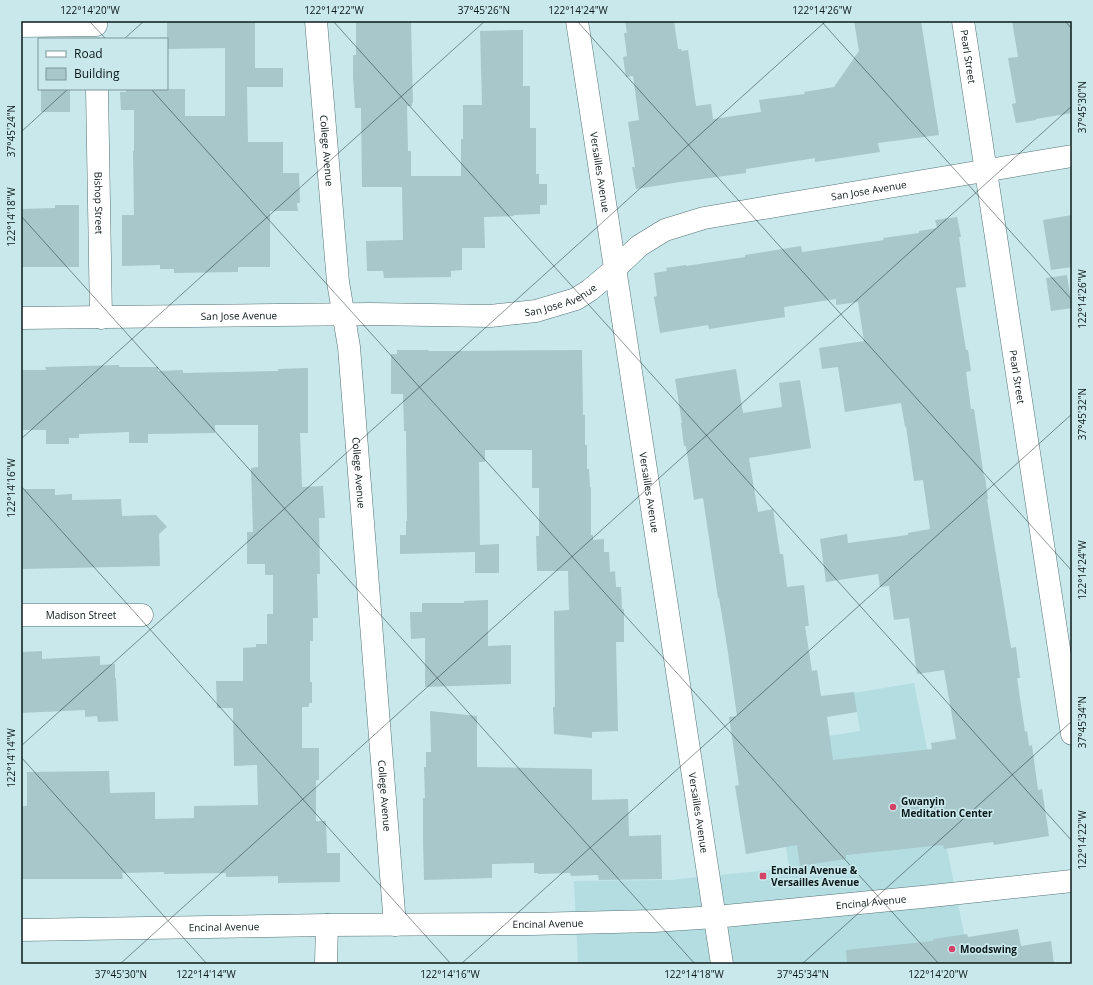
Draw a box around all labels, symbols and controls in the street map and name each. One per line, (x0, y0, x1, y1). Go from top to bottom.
text: 122°14'20"W (60, 3, 121, 17)
text: 122°14'22"W (304, 3, 365, 17)
text: 37°45'26"N (458, 3, 510, 17)
text: 122°14'24"W (548, 3, 609, 17)
text: 122°14'26"W (792, 3, 853, 17)
street label: Pearl Street (957, 29, 980, 85)
legend (38, 38, 168, 90)
text: Road (74, 45, 103, 62)
text: Building (74, 65, 120, 82)
text: 37°45'30"N (1075, 81, 1089, 133)
text: 37°45'24"N (4, 105, 18, 157)
street label: College Avenue (317, 114, 337, 187)
street label: Versailles Avenue (587, 131, 613, 214)
street label: Bishop Street (91, 172, 107, 235)
street label: San Jose Avenue (830, 177, 908, 203)
text: 122°14'18"W (4, 186, 18, 247)
text: 122°14'26"W (1075, 268, 1089, 329)
street label: San Jose Avenue (524, 280, 600, 319)
street label: San Jose Avenue (201, 308, 278, 323)
street label: Pearl Street (1006, 349, 1028, 405)
text: 37°45'32"N (1075, 388, 1089, 440)
street label: College Avenue (349, 437, 369, 509)
street label: Versailles Avenue (636, 451, 663, 534)
text: 122°14'16"W (4, 457, 18, 518)
text: 122°14'24"W (1075, 539, 1089, 600)
street label: Madison Street (46, 608, 117, 622)
text: 37°45'34"N (1075, 696, 1089, 748)
text: 122°14'14"W (4, 727, 18, 788)
street label: College Avenue (375, 760, 395, 832)
street label: Versailles Avenue (686, 771, 712, 854)
place label: Gwanyin Meditation Center (901, 794, 993, 820)
marker: Gwanyin Meditation Center (888, 802, 898, 812)
text: 122°14'22"W (1075, 809, 1089, 870)
place label: Encinal Avenue & Versailles Avenue (771, 863, 859, 889)
marker: Encinal Avenue & Versailles Avenue (758, 871, 768, 881)
street label: Encinal Avenue (835, 891, 907, 912)
street label: Encinal Avenue (513, 916, 584, 931)
street label: Encinal Avenue (188, 919, 260, 934)
place label: Moodswing (960, 942, 1017, 956)
marker: Moodswing (947, 944, 957, 954)
text: 37°45'30"N (95, 967, 147, 981)
text: 122°14'14"W (176, 967, 237, 981)
text: 122°14'16"W (420, 967, 481, 981)
text: 122°14'18"W (664, 967, 725, 981)
text: 37°45'34"N (777, 967, 829, 981)
text: 122°14'20"W (908, 967, 969, 981)

